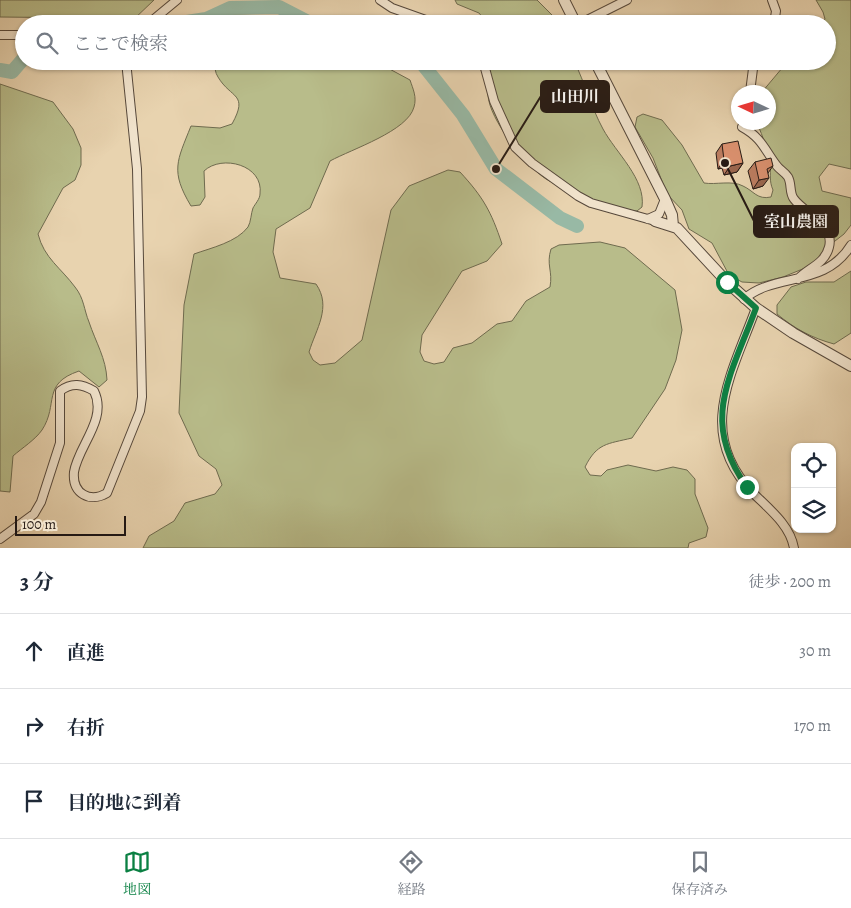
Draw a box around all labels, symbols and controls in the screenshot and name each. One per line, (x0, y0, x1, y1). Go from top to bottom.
search box (15, 15, 836, 70)
icon: search (33, 29, 61, 57)
text: ここで検索 (73, 31, 168, 57)
callout: 山田川 (541, 81, 609, 112)
north arrow (731, 85, 776, 130)
text: 山田川 (551, 86, 599, 108)
callout: 室山農園 (754, 206, 838, 237)
text: 室山農園 (764, 211, 828, 233)
route start (716, 271, 739, 294)
map controls (791, 443, 836, 533)
button: locate (791, 443, 836, 488)
route end (736, 476, 759, 499)
button: layers (791, 488, 836, 533)
scale bar (15, 513, 126, 536)
text: 100 m (22, 515, 56, 534)
text: 3 分 (20, 568, 54, 596)
text: 徒歩 · 200 m (748, 571, 831, 593)
icon: ahead (20, 637, 48, 665)
text: 直進 (67, 640, 105, 666)
text: 30 m (799, 640, 831, 662)
icon: right (20, 712, 48, 740)
text: 右折 (67, 715, 105, 741)
text: 170 m (794, 715, 831, 737)
icon: arrive (20, 787, 48, 815)
text: 目的地に到着 (67, 790, 181, 816)
tab: 地図 (123, 848, 151, 899)
tab: 経路 (397, 848, 425, 899)
tab: 保存済み (672, 848, 728, 899)

